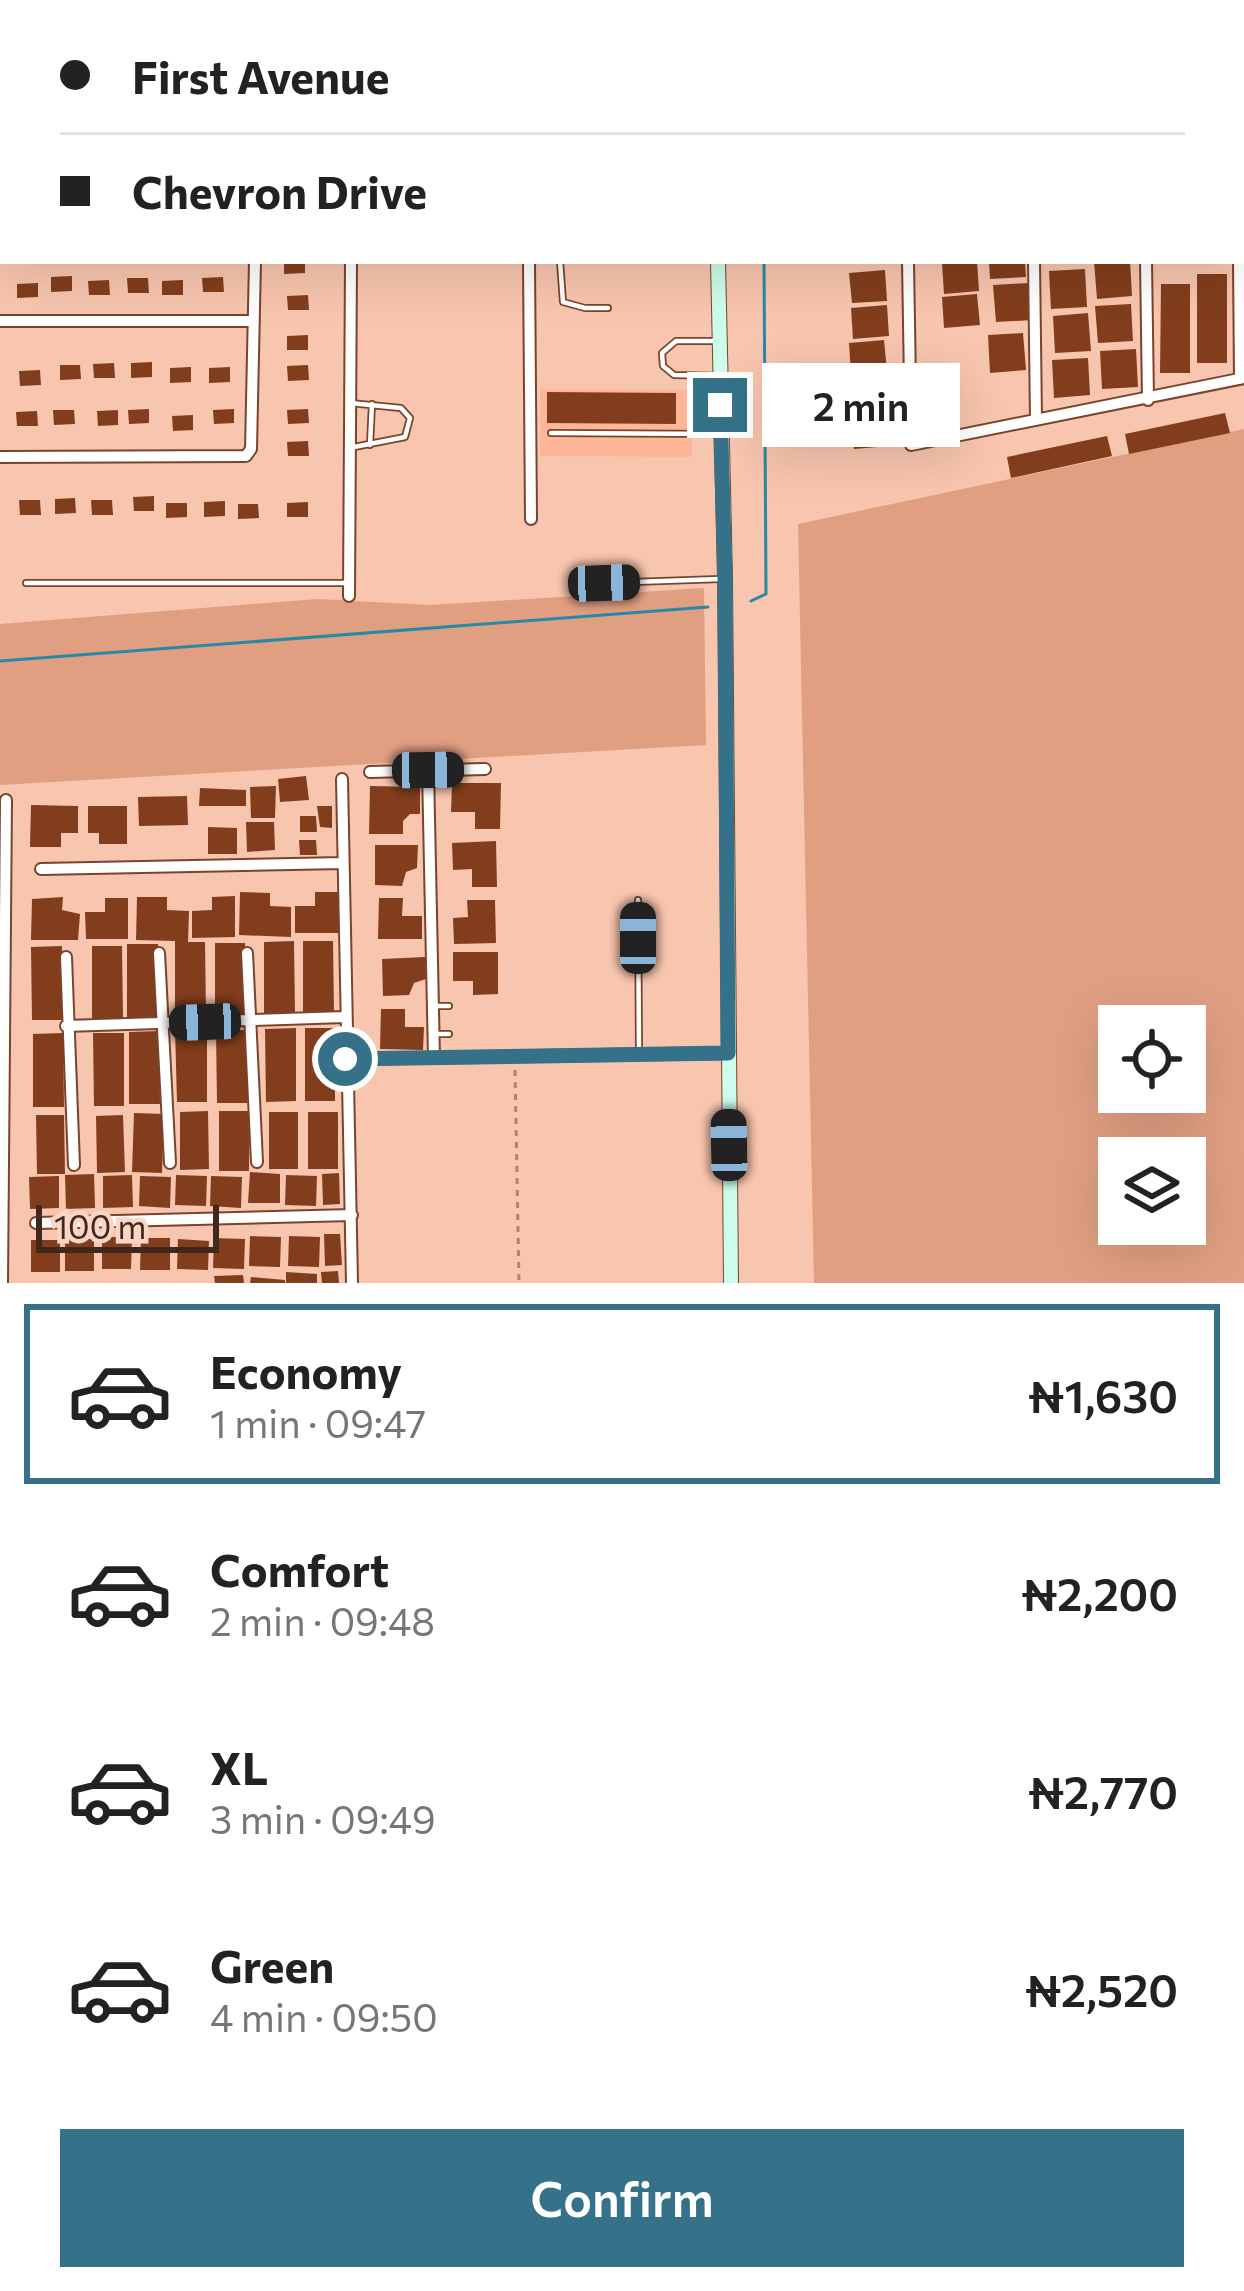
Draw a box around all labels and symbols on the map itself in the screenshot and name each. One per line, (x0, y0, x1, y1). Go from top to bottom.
callout: 2 min (762, 363, 960, 447)
route end (693, 378, 747, 432)
car (567, 564, 641, 602)
car (392, 751, 464, 789)
car (620, 902, 656, 974)
car (168, 1003, 242, 1041)
route start (318, 1032, 372, 1086)
car (710, 1109, 748, 1181)
scale bar (36, 1199, 219, 1252)

